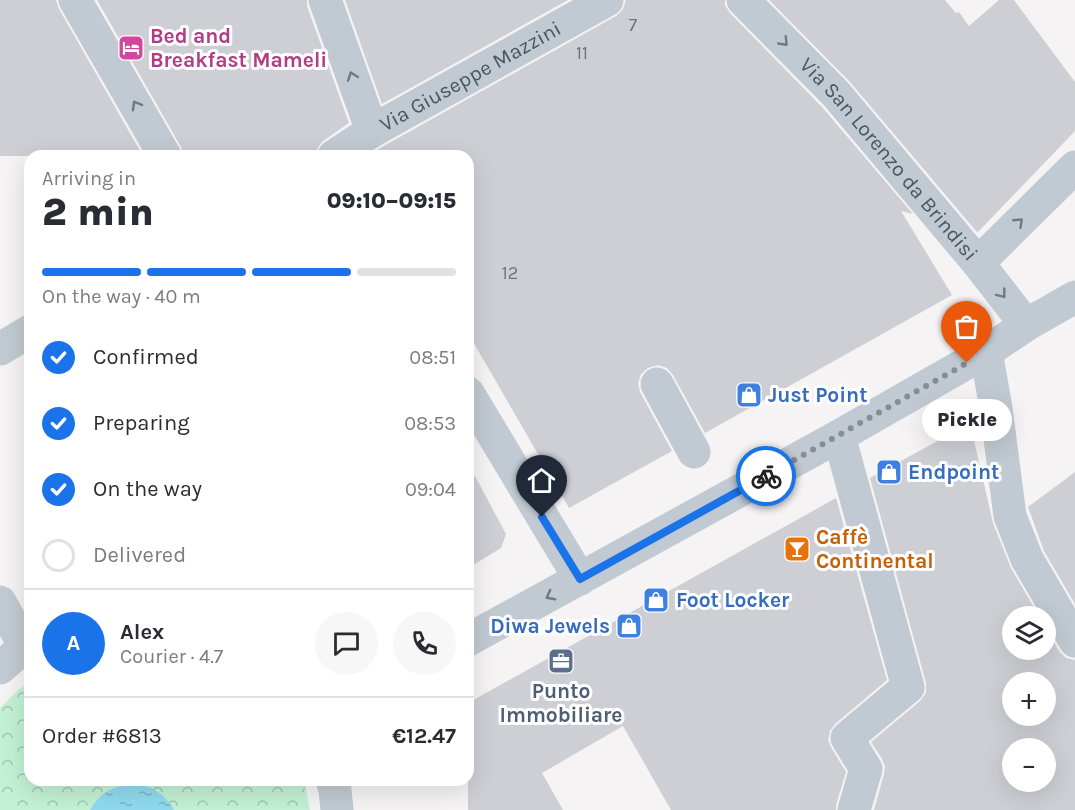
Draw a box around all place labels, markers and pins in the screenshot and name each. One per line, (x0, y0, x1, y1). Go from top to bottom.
place label: Bed and Breakfast Mameli (150, 24, 327, 72)
hotel icon: Bed and Breakfast Mameli (116, 33, 146, 63)
pin (941, 301, 992, 363)
shop icon: Just Point (734, 380, 764, 410)
place label: Just Point (768, 383, 868, 407)
callout: Pickle (922, 399, 1012, 441)
pin (516, 455, 567, 517)
shop icon: Endpoint (874, 457, 904, 487)
place label: Endpoint (908, 460, 999, 484)
place label: Caffè Continental (816, 525, 934, 573)
bar icon: Caffè Continental (782, 534, 812, 564)
shop icon: Foot Locker (641, 585, 671, 615)
place label: Foot Locker (676, 588, 790, 612)
shop icon: Diwa Jewels (614, 611, 644, 641)
place label: Diwa Jewels (490, 614, 610, 638)
office icon: Punto Immobiliare (546, 646, 576, 676)
place label: Punto Immobiliare (500, 679, 622, 727)

